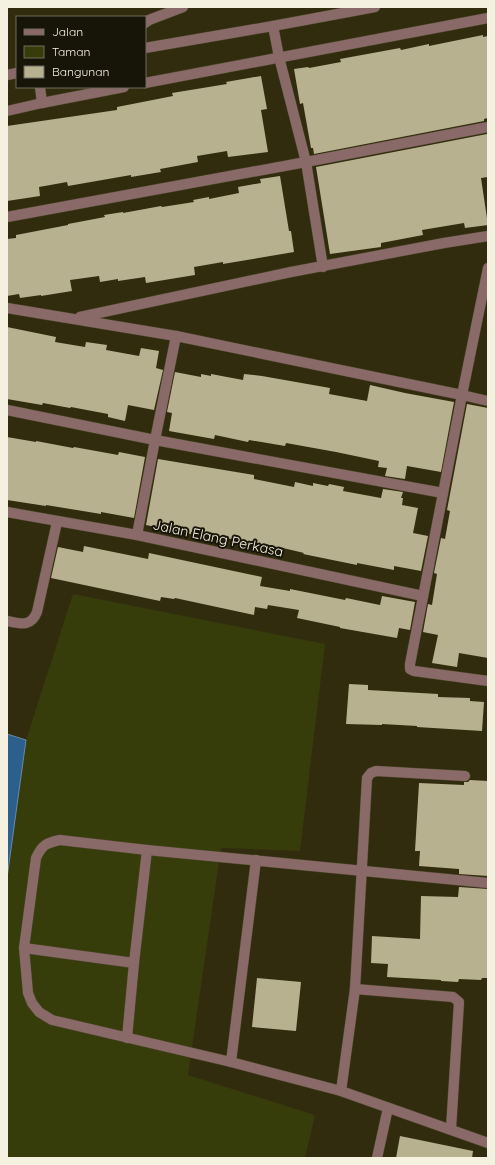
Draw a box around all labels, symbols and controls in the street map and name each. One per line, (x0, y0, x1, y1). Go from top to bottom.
legend (16, 16, 146, 88)
text: Jalan (52, 24, 83, 39)
text: Taman (52, 44, 90, 59)
text: Bangunan (52, 64, 109, 79)
street label: Jalan Elang Perkasa (151, 515, 285, 561)

